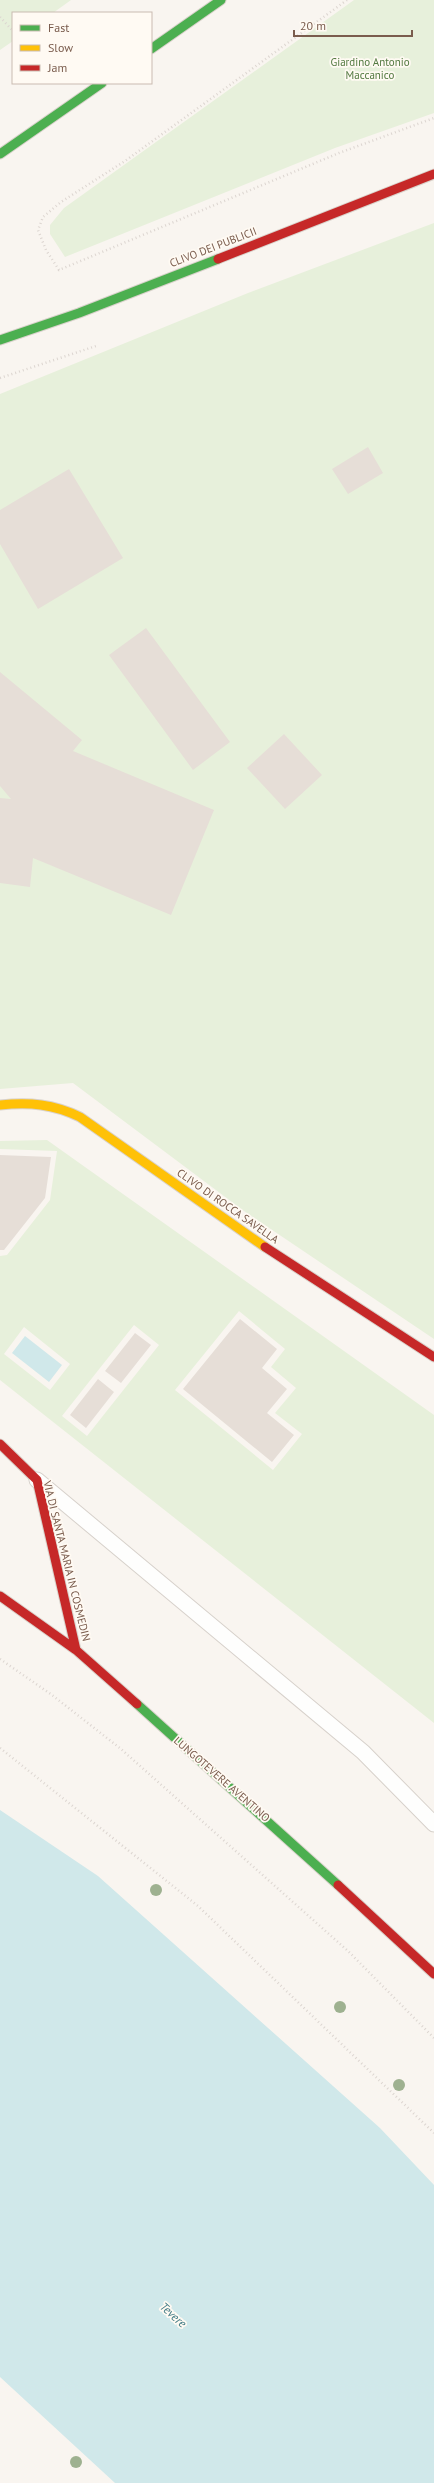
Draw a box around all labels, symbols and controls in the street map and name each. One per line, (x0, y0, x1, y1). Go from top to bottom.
legend (12, 12, 152, 84)
scale bar (294, 12, 412, 38)
text: 20 m (300, 18, 326, 33)
text: Fast (48, 20, 69, 35)
text: Slow (48, 40, 73, 55)
park label: Giardino Antonio Maccanico (330, 55, 410, 82)
text: Jam (47, 60, 67, 75)
street label: CLIVO DEI PUBLICII (167, 224, 259, 270)
street label: CLIVO DI ROCCA SAVELLA (174, 1166, 282, 1247)
street label: VIA DI SANTA MARIA IN COSMEDIN (40, 1478, 94, 1643)
street label: LUNGOTEVERE AVENTINO (171, 1733, 273, 1825)
water label: Tevere (157, 2299, 190, 2331)

